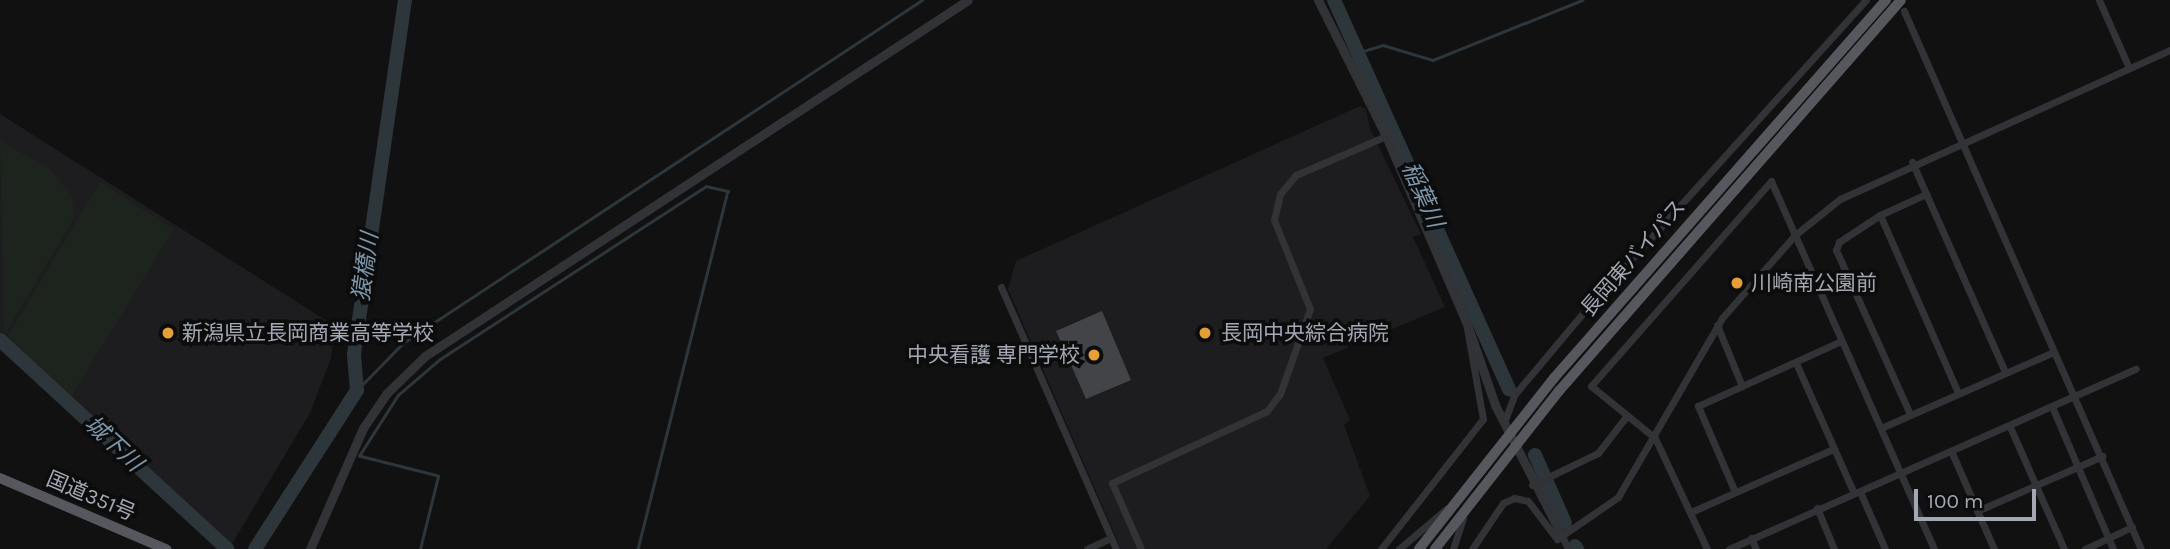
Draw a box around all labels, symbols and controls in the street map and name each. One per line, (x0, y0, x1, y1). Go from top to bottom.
water label: 稲葉川 (1395, 158, 1449, 232)
street label: 長岡東バイパス (1575, 194, 1691, 322)
water label: 猿橋川 (348, 231, 384, 303)
place label: 川崎南公園前 (1751, 270, 1877, 296)
marker: 川崎南公園前 (1729, 275, 1745, 291)
place label: 新潟県立長岡商業高等学校 (182, 320, 434, 346)
place label: 長岡中央綜合病院 (1221, 320, 1389, 346)
marker: 長岡中央綜合病院 (1195, 323, 1215, 343)
marker: 新潟県立長岡商業高等学校 (160, 325, 176, 341)
place label: 中央看護 専門学校 (907, 342, 1080, 368)
marker: 中央看護 専門学校 (1086, 347, 1102, 363)
water label: 城下川 (78, 410, 148, 478)
street label: 国道351号 (43, 466, 139, 526)
scale bar (1918, 476, 2040, 520)
text: 100 m (1927, 489, 1984, 513)

